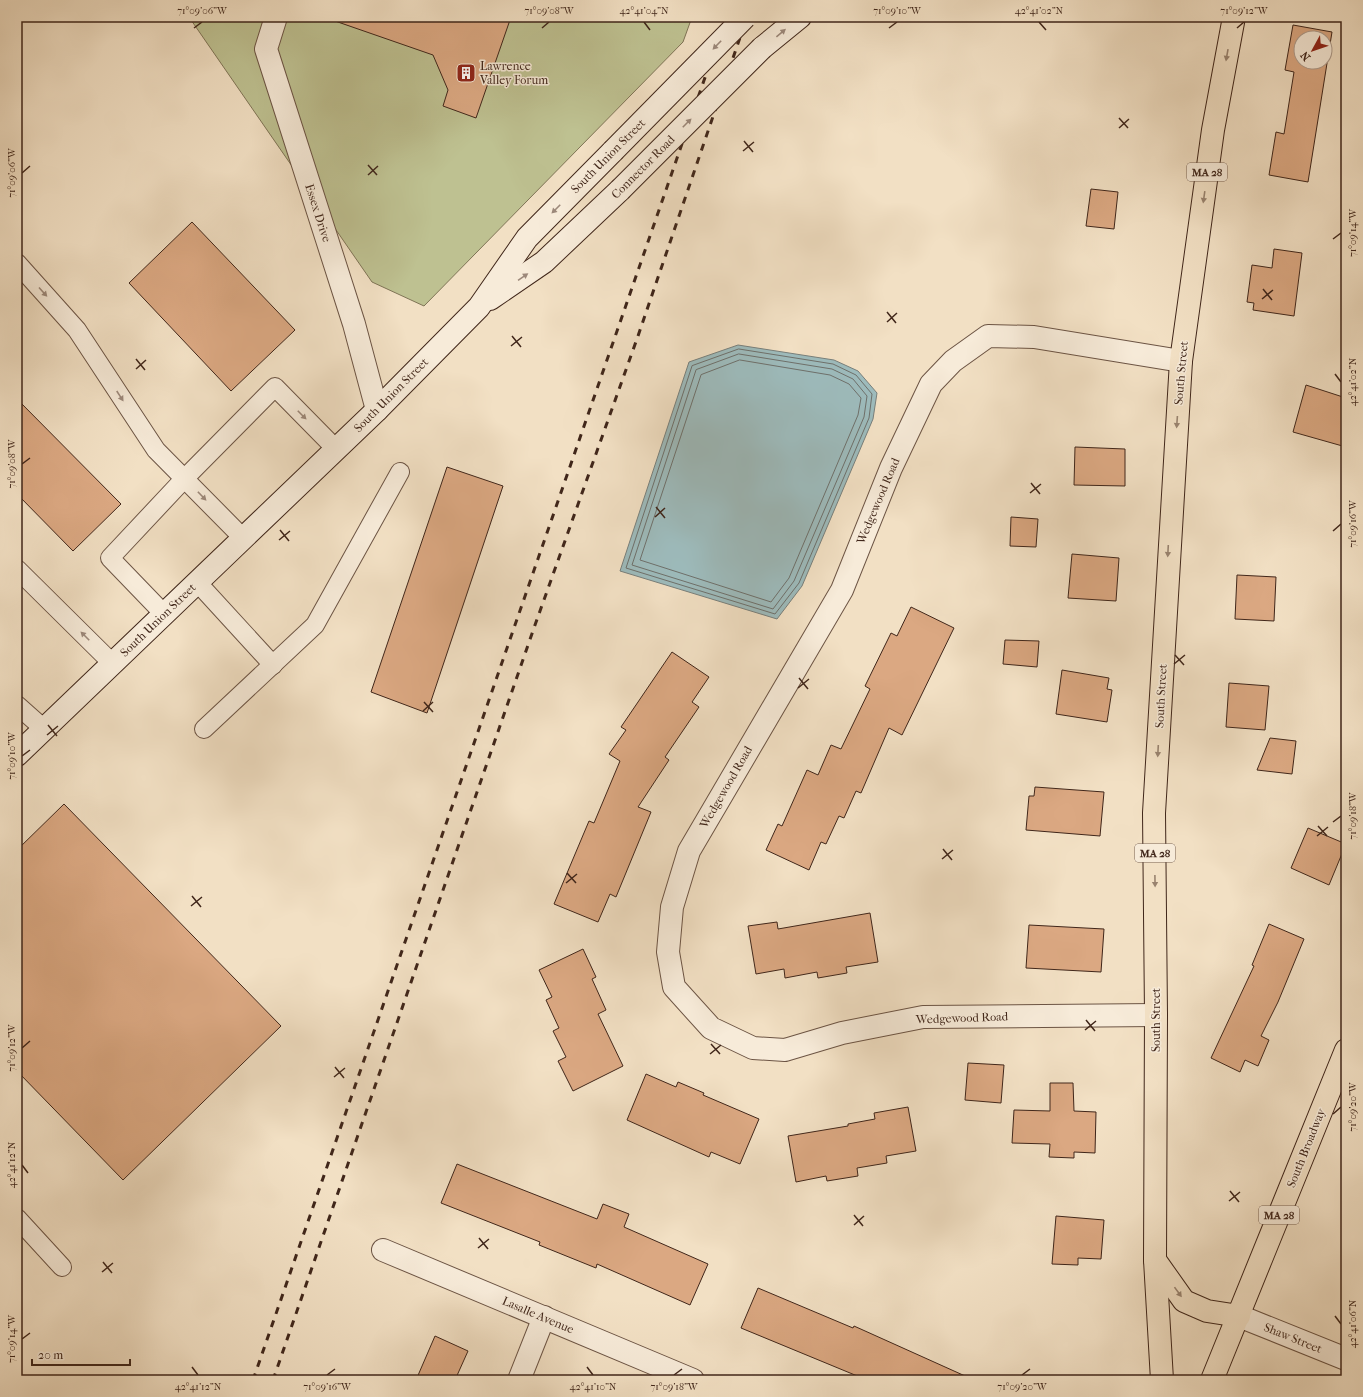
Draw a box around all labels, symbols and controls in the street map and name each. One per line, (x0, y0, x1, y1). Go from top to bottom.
text: 71°09'06"W (177, 5, 228, 17)
text: 71°09'08"W (524, 5, 575, 17)
text: 42°41'04"N (619, 5, 669, 17)
text: 71°09'10"W (873, 5, 922, 17)
text: 42°41'02"N (1015, 5, 1064, 17)
text: 71°09'12"W (1220, 5, 1269, 17)
one-way arrow (776, 28, 786, 37)
north arrow (1293, 30, 1333, 70)
one-way arrow (712, 40, 722, 50)
text: N (1298, 48, 1313, 63)
one-way arrow (1224, 49, 1230, 61)
place label: Lawrence Valley Forum (479, 59, 548, 87)
building icon: Lawrence Valley Forum (455, 62, 477, 84)
street label: South Union Street (568, 115, 649, 196)
one-way arrow (682, 118, 692, 128)
street label: Connector Road (608, 132, 678, 202)
text: 71°09'06"W (6, 147, 18, 198)
road number: MA 28 (1187, 163, 1227, 181)
street label: Essex Drive (302, 182, 334, 244)
one-way arrow (1201, 191, 1207, 204)
one-way arrow (551, 204, 561, 214)
text: 71°09'14"W (1347, 208, 1359, 257)
one-way arrow (518, 273, 528, 281)
one-way arrow (38, 287, 47, 296)
street label: South Street (1171, 340, 1191, 406)
street label: South Union Street (351, 354, 432, 435)
text: 42°41'02"N (1347, 357, 1359, 406)
one-way arrow (116, 391, 124, 401)
one-way arrow (297, 410, 307, 420)
one-way arrow (1173, 416, 1180, 428)
text: 71°09'08"W (6, 438, 18, 489)
street label: Wedgewood Road (853, 455, 903, 547)
one-way arrow (197, 491, 207, 501)
text: 71°09'16"W (1347, 499, 1359, 548)
one-way arrow (1165, 545, 1172, 557)
street label: South Union Street (117, 580, 199, 660)
one-way arrow (80, 631, 90, 641)
street label: South Street (1152, 663, 1170, 728)
text: 71°09'10"W (6, 731, 18, 780)
street label: Wedgewood Road (696, 743, 755, 831)
one-way arrow (1154, 745, 1161, 757)
text: 71°09'18"W (1347, 791, 1359, 840)
road number: MA 28 (1135, 844, 1175, 862)
one-way arrow (1152, 875, 1158, 888)
street label: South Street (1149, 987, 1163, 1052)
street label: Wedgewood Road (915, 1009, 1009, 1027)
text: 71°09'12"W (6, 1023, 18, 1072)
text: 71°09'20"W (1347, 1081, 1359, 1132)
street label: South Broadway (1284, 1106, 1328, 1190)
text: 42°41'12"N (6, 1141, 18, 1188)
road number: MA 28 (1259, 1206, 1299, 1224)
one-way arrow (1174, 1286, 1182, 1297)
street label: Lasalle Avenue (500, 1294, 576, 1336)
text: 42°41'06"N (1347, 1299, 1359, 1348)
text: 71°09'14"W (6, 1314, 18, 1363)
street label: Shaw Street (1262, 1320, 1325, 1356)
scale bar (32, 1341, 130, 1367)
text: 20 m (38, 1348, 63, 1362)
text: 42°41'12"N (175, 1381, 222, 1393)
text: 71°09'16"W (303, 1381, 352, 1393)
text: 42°41'10"N (570, 1381, 617, 1393)
text: 71°09'18"W (650, 1381, 699, 1393)
text: 71°09'20"W (997, 1381, 1048, 1393)

